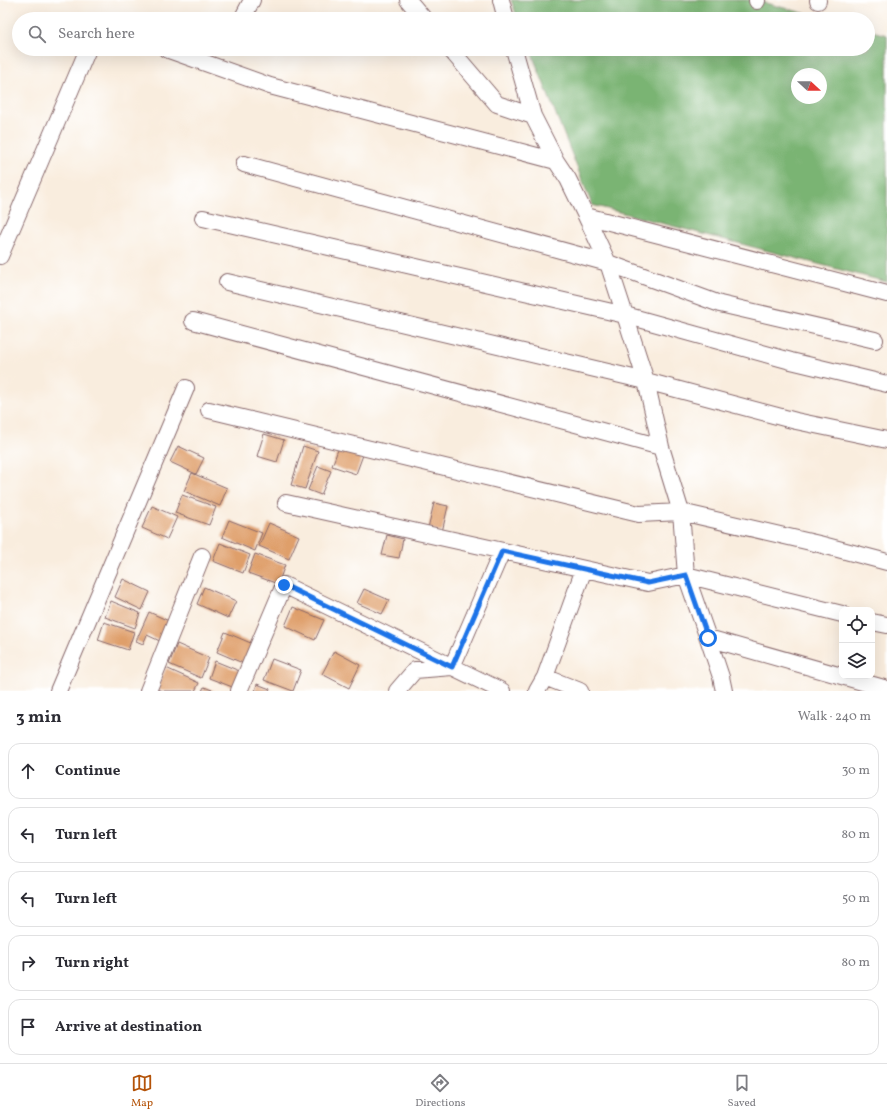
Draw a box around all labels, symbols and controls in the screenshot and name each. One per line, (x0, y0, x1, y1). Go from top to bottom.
search box (12, 12, 875, 56)
icon: search (26, 23, 48, 45)
text: Search here (58, 24, 135, 45)
north arrow (791, 68, 827, 104)
route end (275, 576, 293, 594)
map controls (839, 607, 875, 679)
button: locate (839, 607, 875, 643)
route start (699, 629, 717, 647)
button: layers (839, 643, 875, 679)
text: 3 min (16, 706, 62, 729)
text: Walk · 240 m (798, 708, 871, 726)
icon: ahead (17, 760, 39, 782)
text: Continue (55, 761, 120, 782)
text: 30 m (842, 762, 870, 780)
icon: left (17, 824, 39, 846)
text: Turn left (55, 825, 117, 846)
text: 80 m (841, 826, 870, 844)
icon: left (17, 888, 39, 910)
text: Turn left (55, 889, 117, 910)
text: 50 m (842, 890, 870, 908)
icon: right (17, 952, 39, 974)
text: Turn right (55, 953, 129, 974)
text: 80 m (841, 954, 870, 972)
icon: arrive (17, 1016, 39, 1038)
text: Arrive at destination (55, 1017, 202, 1038)
tab: Map (131, 1072, 153, 1111)
tab: Directions (415, 1072, 466, 1111)
tab: Saved (728, 1072, 756, 1111)

